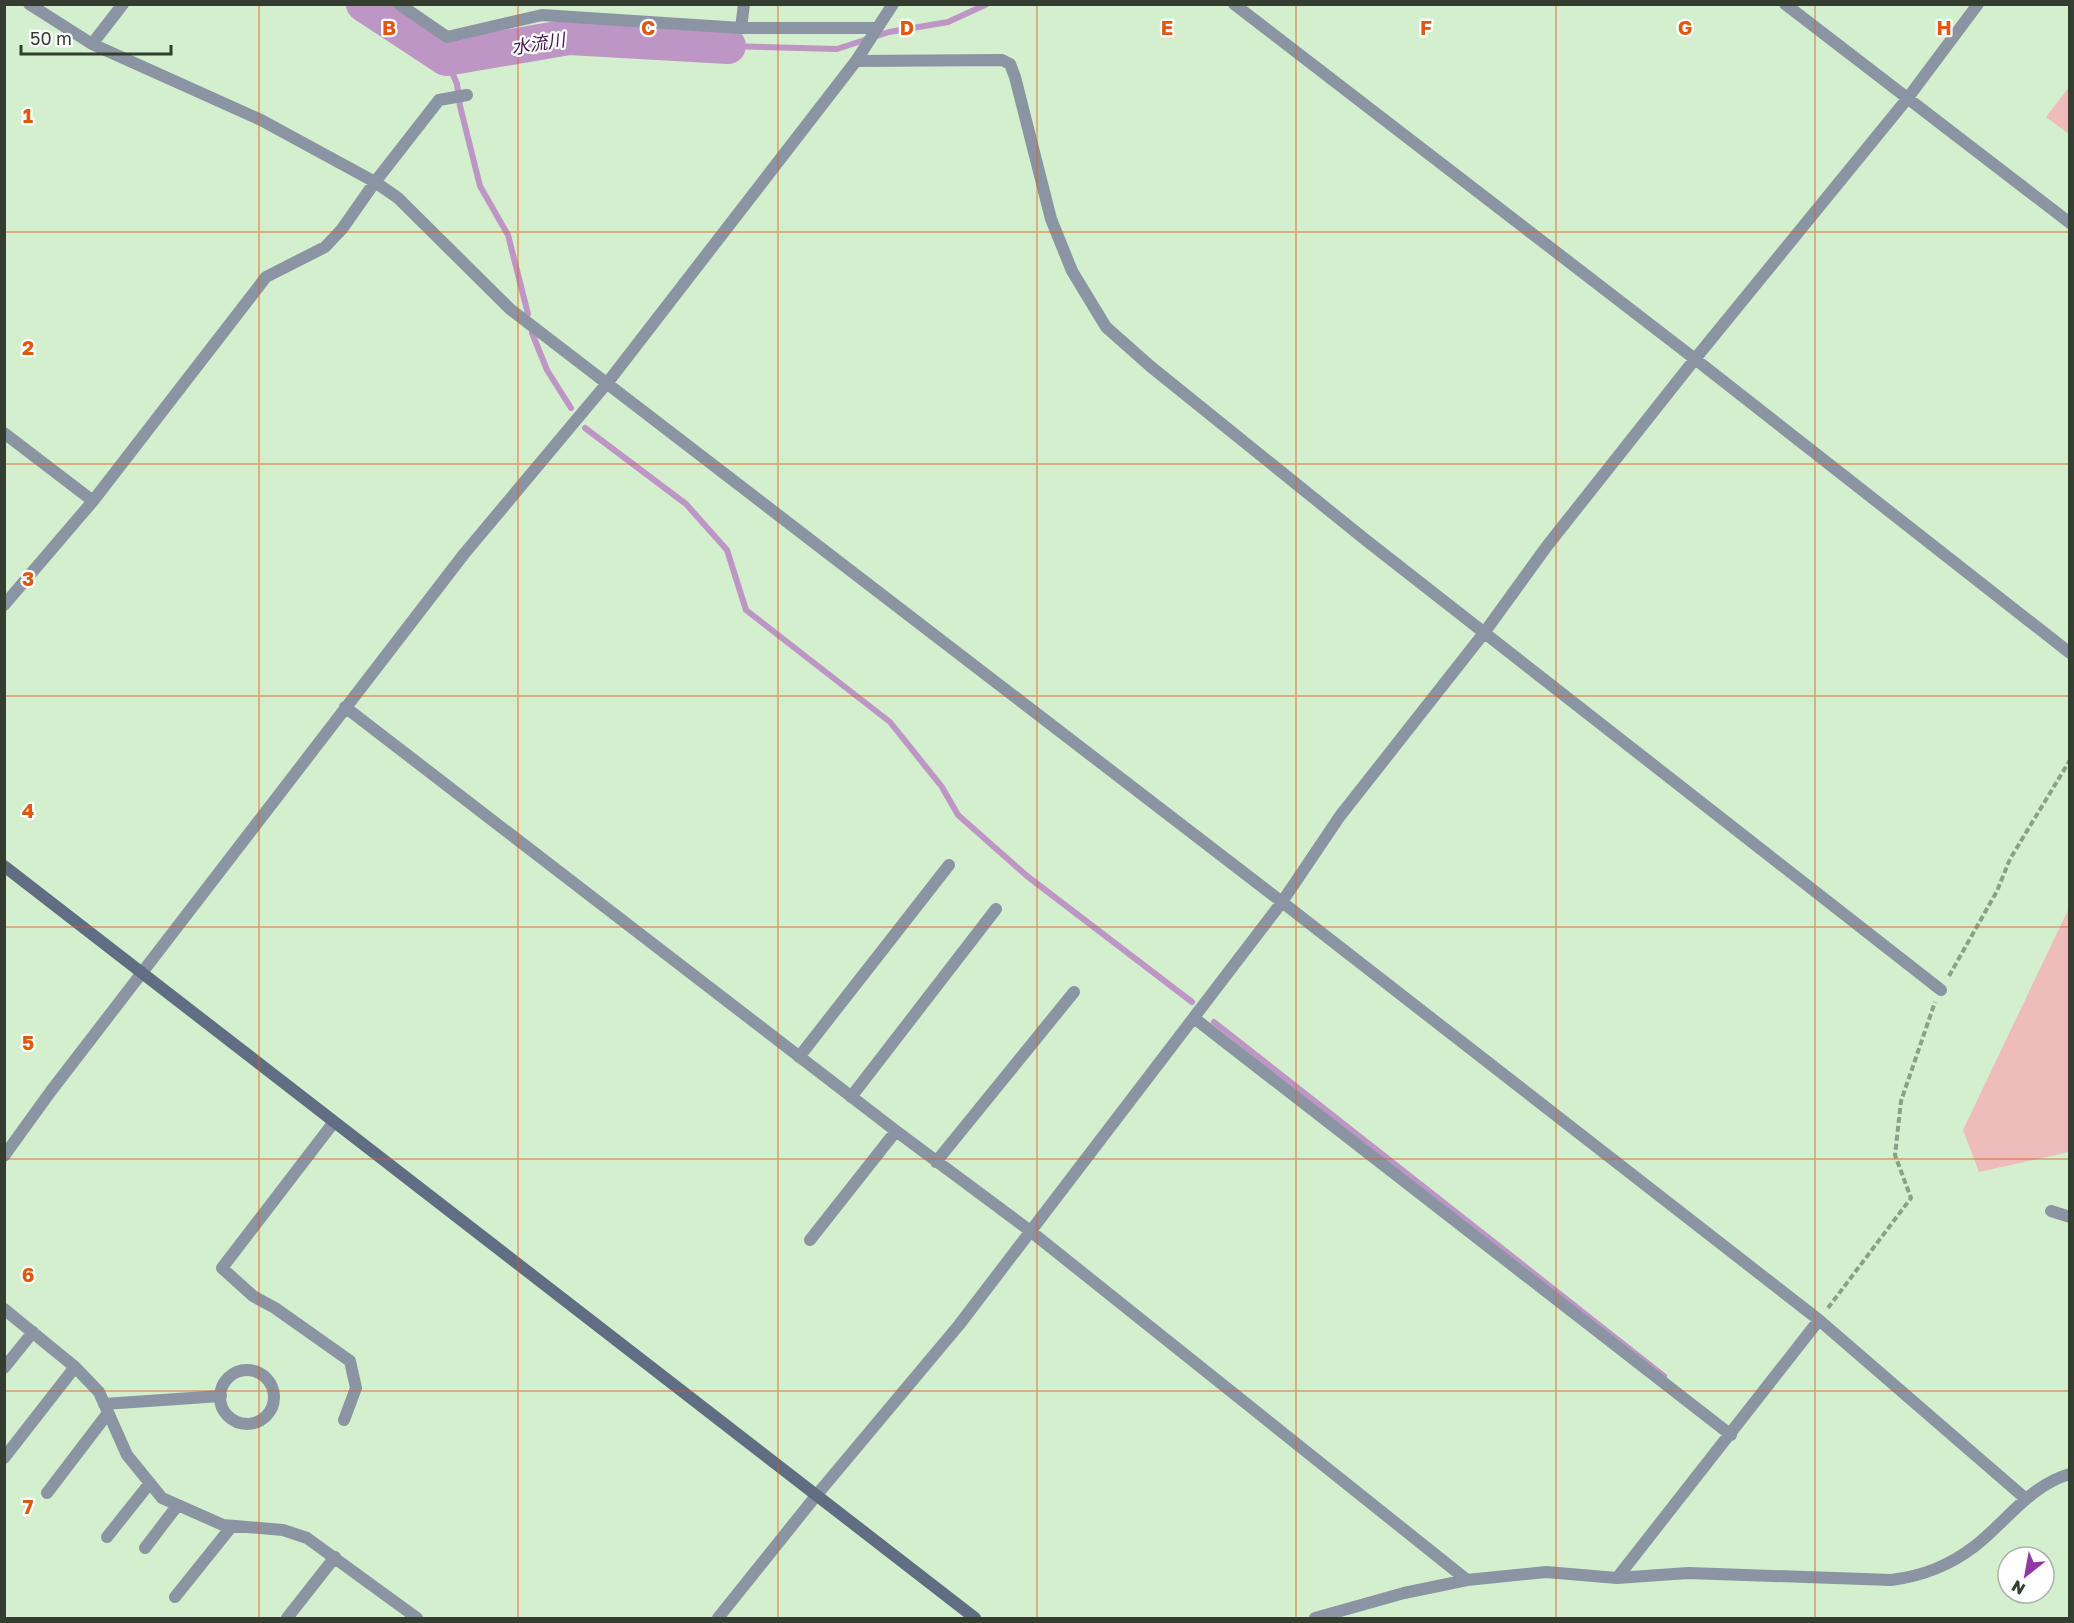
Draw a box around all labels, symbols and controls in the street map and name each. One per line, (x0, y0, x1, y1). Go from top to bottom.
text: B (382, 15, 396, 39)
text: C (641, 15, 655, 39)
text: D (900, 15, 914, 39)
text: E (1161, 15, 1173, 39)
text: F (1420, 15, 1432, 39)
text: G (1678, 15, 1692, 39)
text: H (1936, 15, 1952, 39)
scale bar (21, 18, 171, 56)
text: 50 m (30, 27, 72, 49)
water label: 水流川 (510, 28, 568, 58)
text: 1 (23, 103, 33, 127)
text: 2 (22, 335, 34, 359)
text: 3 (22, 566, 34, 590)
text: 4 (22, 798, 34, 822)
text: 5 (22, 1030, 34, 1054)
text: 6 (22, 1262, 34, 1286)
text: 7 (23, 1494, 34, 1518)
north arrow (1996, 1545, 2056, 1605)
text: N (2008, 1576, 2029, 1600)

